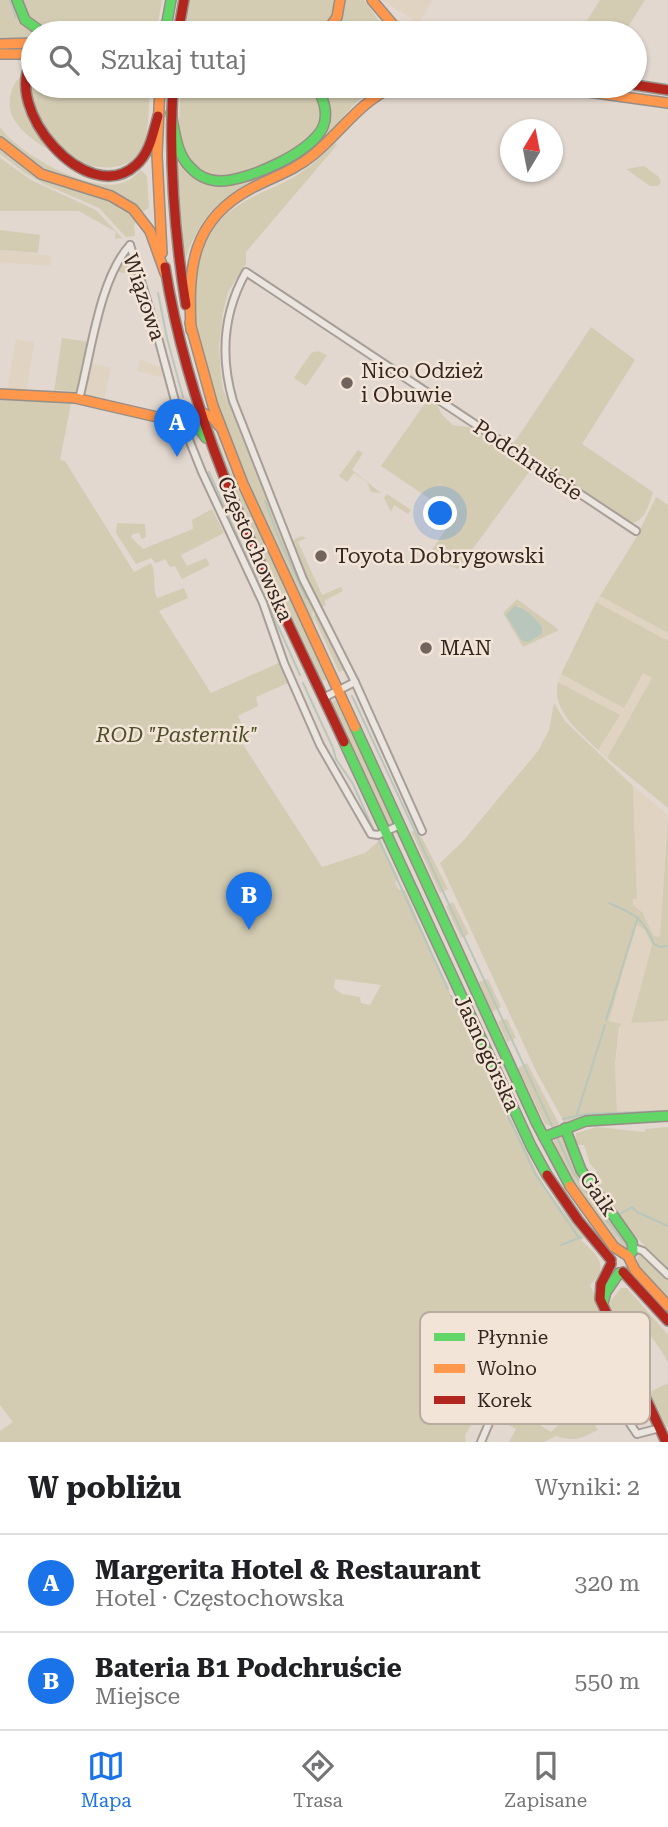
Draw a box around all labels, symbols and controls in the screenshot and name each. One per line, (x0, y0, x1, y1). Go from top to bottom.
search box (21, 21, 647, 98)
icon: search (45, 41, 83, 79)
text: Szukaj tutaj (101, 45, 247, 75)
north arrow (500, 119, 563, 182)
street label: Wiązowa (118, 250, 170, 344)
place label: Nico Odzież i Obuwie (361, 359, 483, 407)
marker: Nico Odzież i Obuwie (339, 375, 355, 391)
pin: A (154, 399, 200, 457)
street label: Podchruście (469, 415, 587, 505)
street label: Częstochowska (212, 473, 298, 626)
your location (423, 496, 457, 530)
place label: Toyota Dobrygowski (335, 544, 545, 568)
marker: Toyota Dobrygowski (313, 548, 329, 564)
place label: MAN (440, 636, 492, 660)
marker: MAN (418, 640, 434, 656)
park label: ROD "Pasternik" (95, 723, 258, 747)
pin: B (226, 872, 272, 930)
street label: Jasnogórska (450, 991, 525, 1116)
street label: Gaik (575, 1167, 621, 1221)
legend (420, 1312, 650, 1424)
text: Płynnie (477, 1326, 548, 1349)
text: Wolno (477, 1357, 537, 1380)
text: Korek (477, 1389, 532, 1412)
text: W pobliżu (28, 1470, 181, 1505)
text: Wyniki: 2 (535, 1474, 640, 1501)
text: Margerita Hotel & Restaurant (95, 1555, 481, 1585)
text: A (43, 1570, 59, 1597)
text: 320 m (575, 1570, 640, 1597)
text: Hotel · Częstochowska (95, 1585, 344, 1612)
text: Bateria B1 Podchruście (95, 1653, 402, 1683)
text: B (43, 1668, 59, 1695)
text: 550 m (575, 1668, 640, 1695)
text: Miejsce (95, 1683, 180, 1710)
tab: Mapa (81, 1747, 132, 1812)
tab: Trasa (293, 1747, 343, 1812)
tab: Zapisane (504, 1747, 587, 1812)

